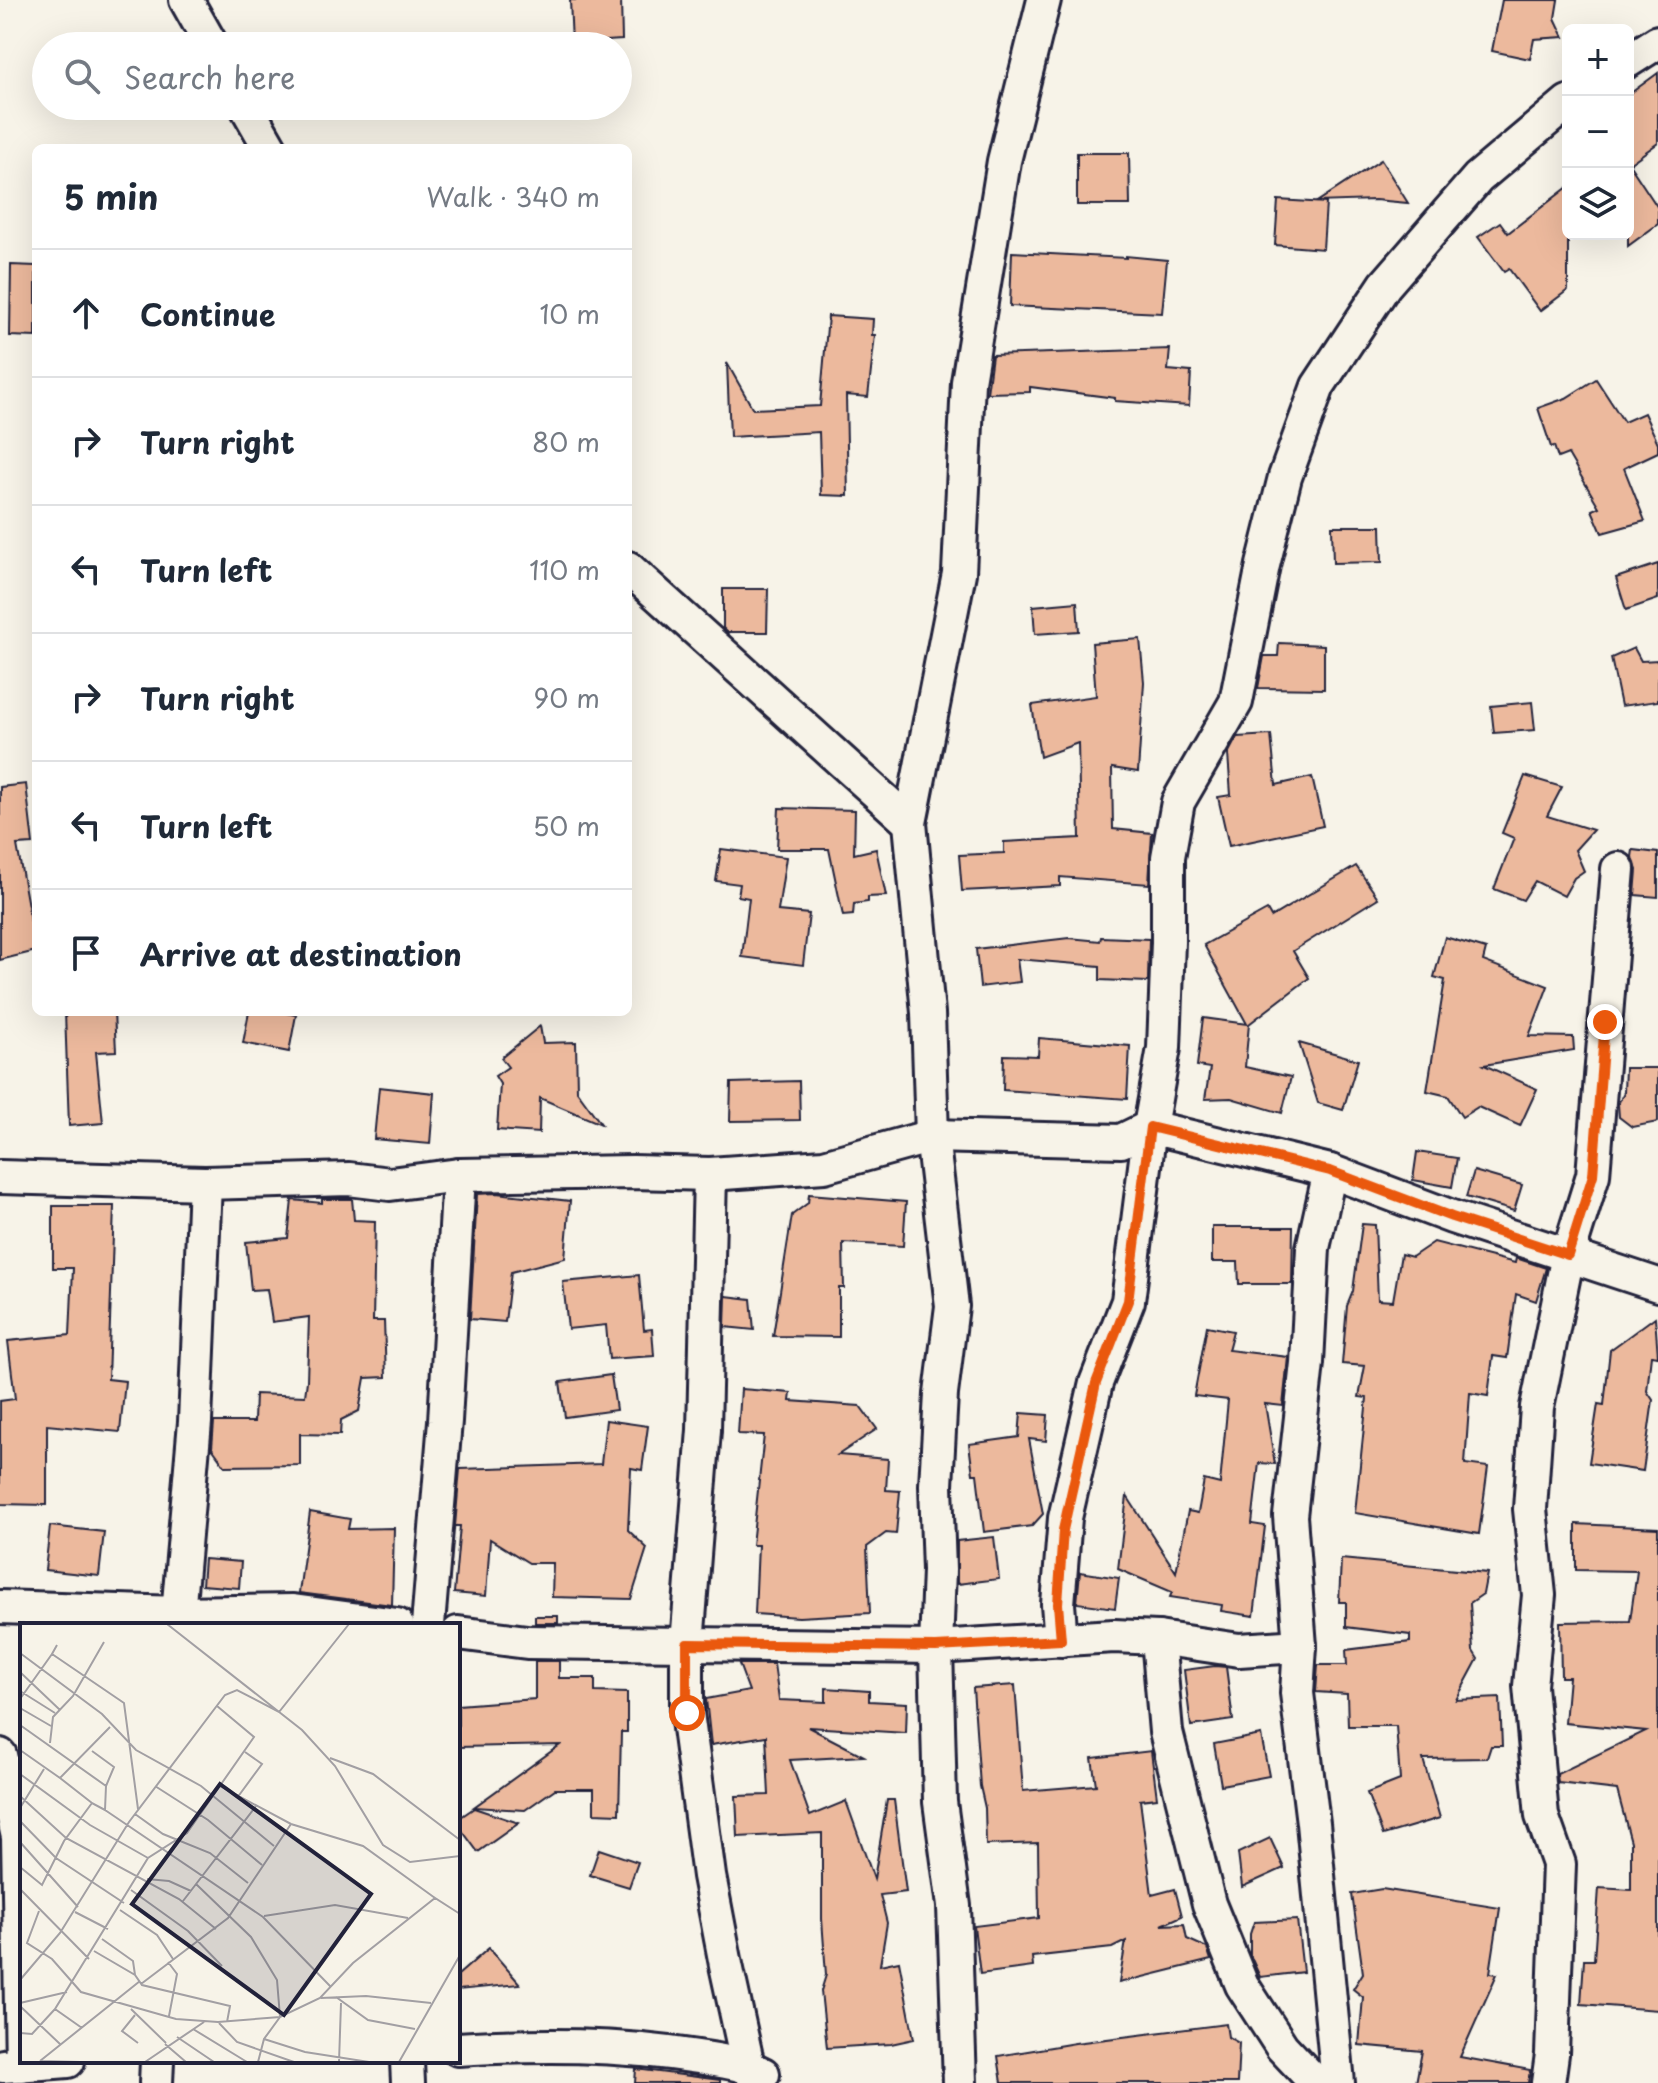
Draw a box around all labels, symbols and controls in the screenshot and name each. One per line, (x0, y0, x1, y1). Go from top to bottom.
map controls (1562, 24, 1634, 240)
button: + (1562, 24, 1634, 96)
search box (32, 32, 632, 120)
icon: search (60, 54, 104, 98)
text: Search here (124, 54, 296, 99)
button: − (1562, 96, 1634, 168)
button: layers (1562, 168, 1634, 240)
text: 5 min (64, 170, 158, 222)
text: Walk · 340 m (427, 177, 600, 216)
icon: ahead (64, 291, 108, 335)
text: Continue (140, 291, 275, 336)
text: 10 m (539, 294, 600, 333)
icon: right (64, 419, 108, 463)
text: Turn right (140, 419, 295, 464)
text: 80 m (532, 422, 600, 461)
icon: left (64, 547, 108, 591)
text: Turn left (140, 547, 272, 592)
text: 110 m (529, 550, 600, 589)
icon: right (64, 675, 108, 719)
text: Turn right (140, 675, 295, 720)
text: 90 m (533, 678, 600, 717)
icon: left (64, 803, 108, 847)
text: Turn left (140, 803, 272, 848)
text: 50 m (533, 806, 600, 845)
icon: arrive (64, 931, 108, 975)
text: Arrive at destination (140, 931, 462, 976)
route end (1587, 1004, 1623, 1040)
inset map (20, 1623, 460, 2063)
route start (669, 1695, 705, 1731)

